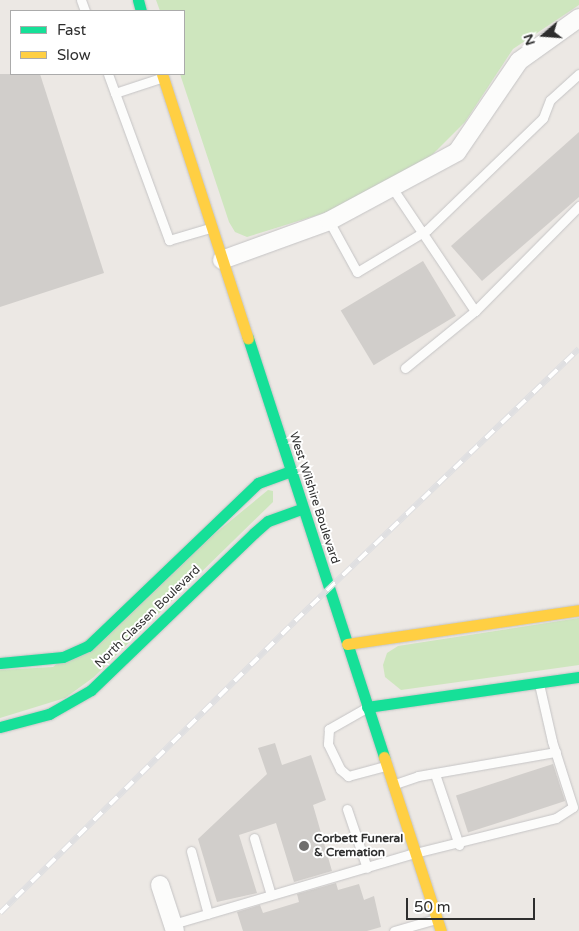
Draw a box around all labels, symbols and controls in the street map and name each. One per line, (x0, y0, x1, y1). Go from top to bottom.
legend (10, 10, 185, 75)
north arrow (519, 10, 569, 60)
text: Fast (57, 21, 86, 39)
text: N (519, 32, 539, 48)
text: Slow (57, 46, 91, 64)
street label: West Wilshire Boulevard (286, 430, 342, 566)
street label: North Classen Boulevard (92, 563, 204, 671)
place label: Corbett Funeral & Cremation (314, 832, 403, 860)
marker: Corbett Funeral & Cremation (298, 840, 310, 852)
scale bar (409, 888, 538, 920)
text: 50 m (414, 898, 451, 916)

